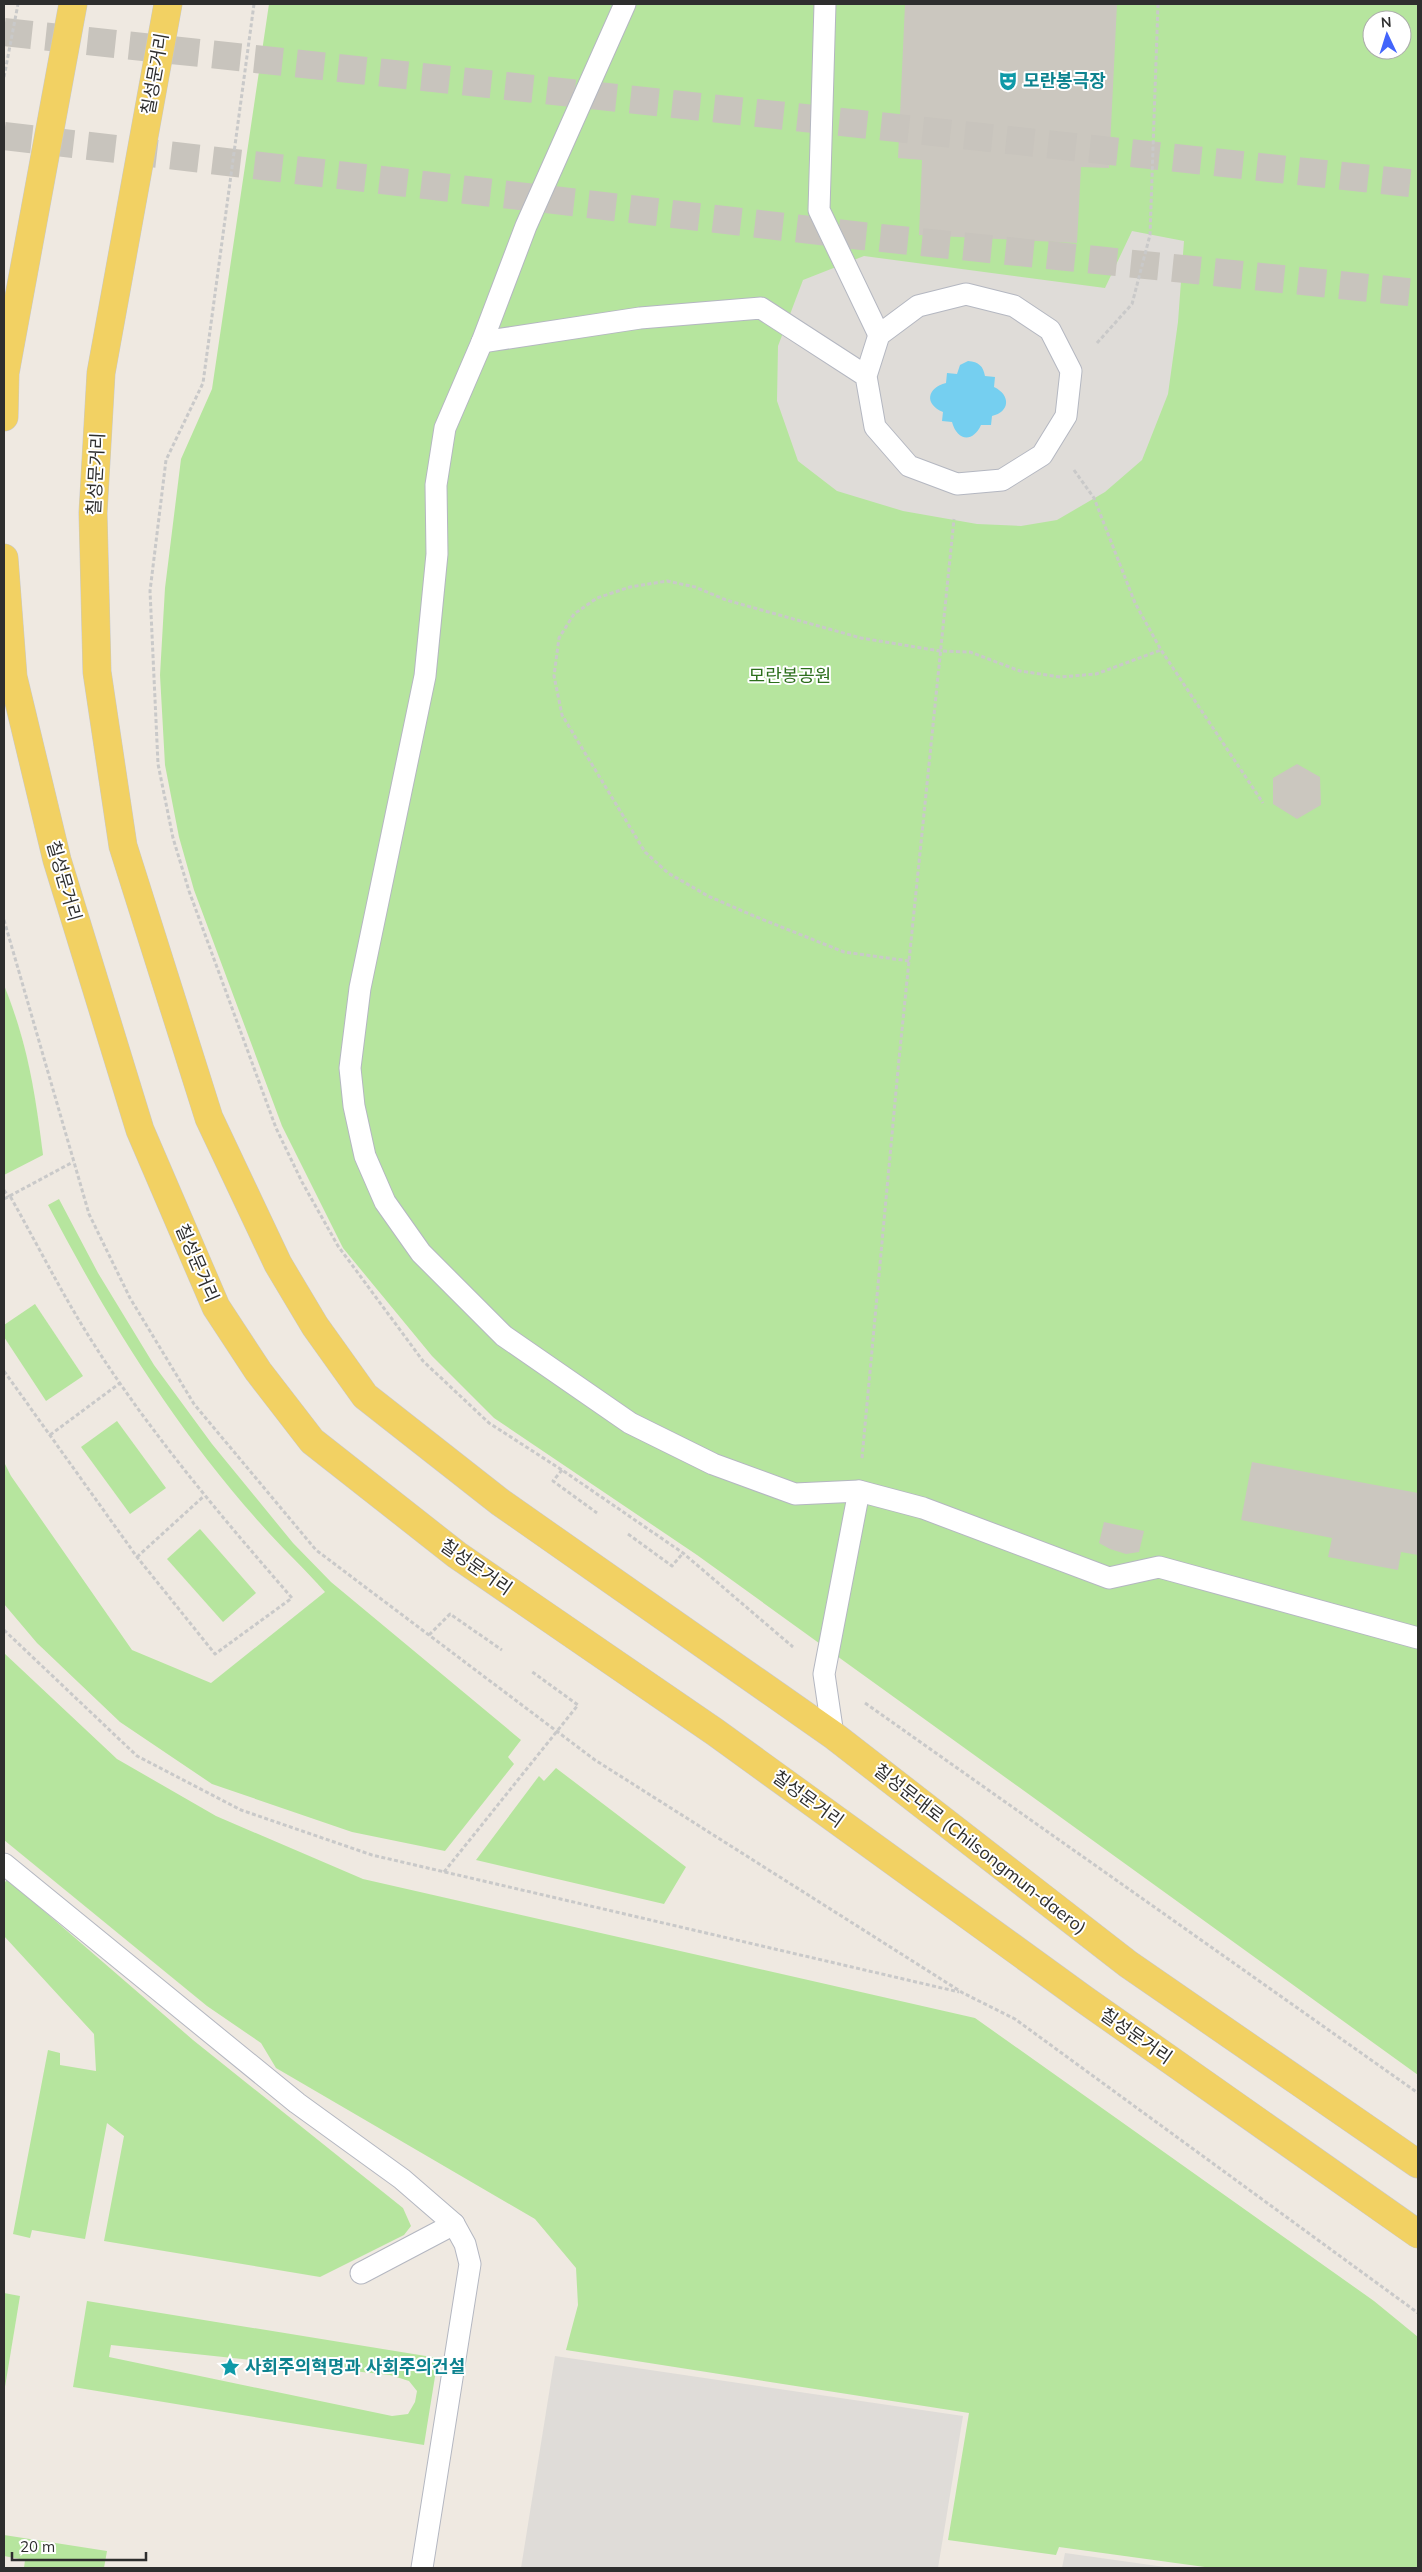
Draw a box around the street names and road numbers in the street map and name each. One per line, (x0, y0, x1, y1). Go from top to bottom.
street label: 칠성문거리 (136, 31, 173, 117)
street label: 칠성문거리 (82, 432, 109, 516)
street label: 칠성문거리 (42, 838, 87, 924)
street label: 칠성문거리 (171, 1220, 224, 1305)
street label: 칠성문거리 (436, 1533, 517, 1600)
street label: 칠성문대로 (Chilsongmun-daero) (869, 1758, 1091, 1939)
street label: 칠성문거리 (768, 1765, 849, 1832)
street label: 칠성문거리 (1096, 2002, 1177, 2069)

